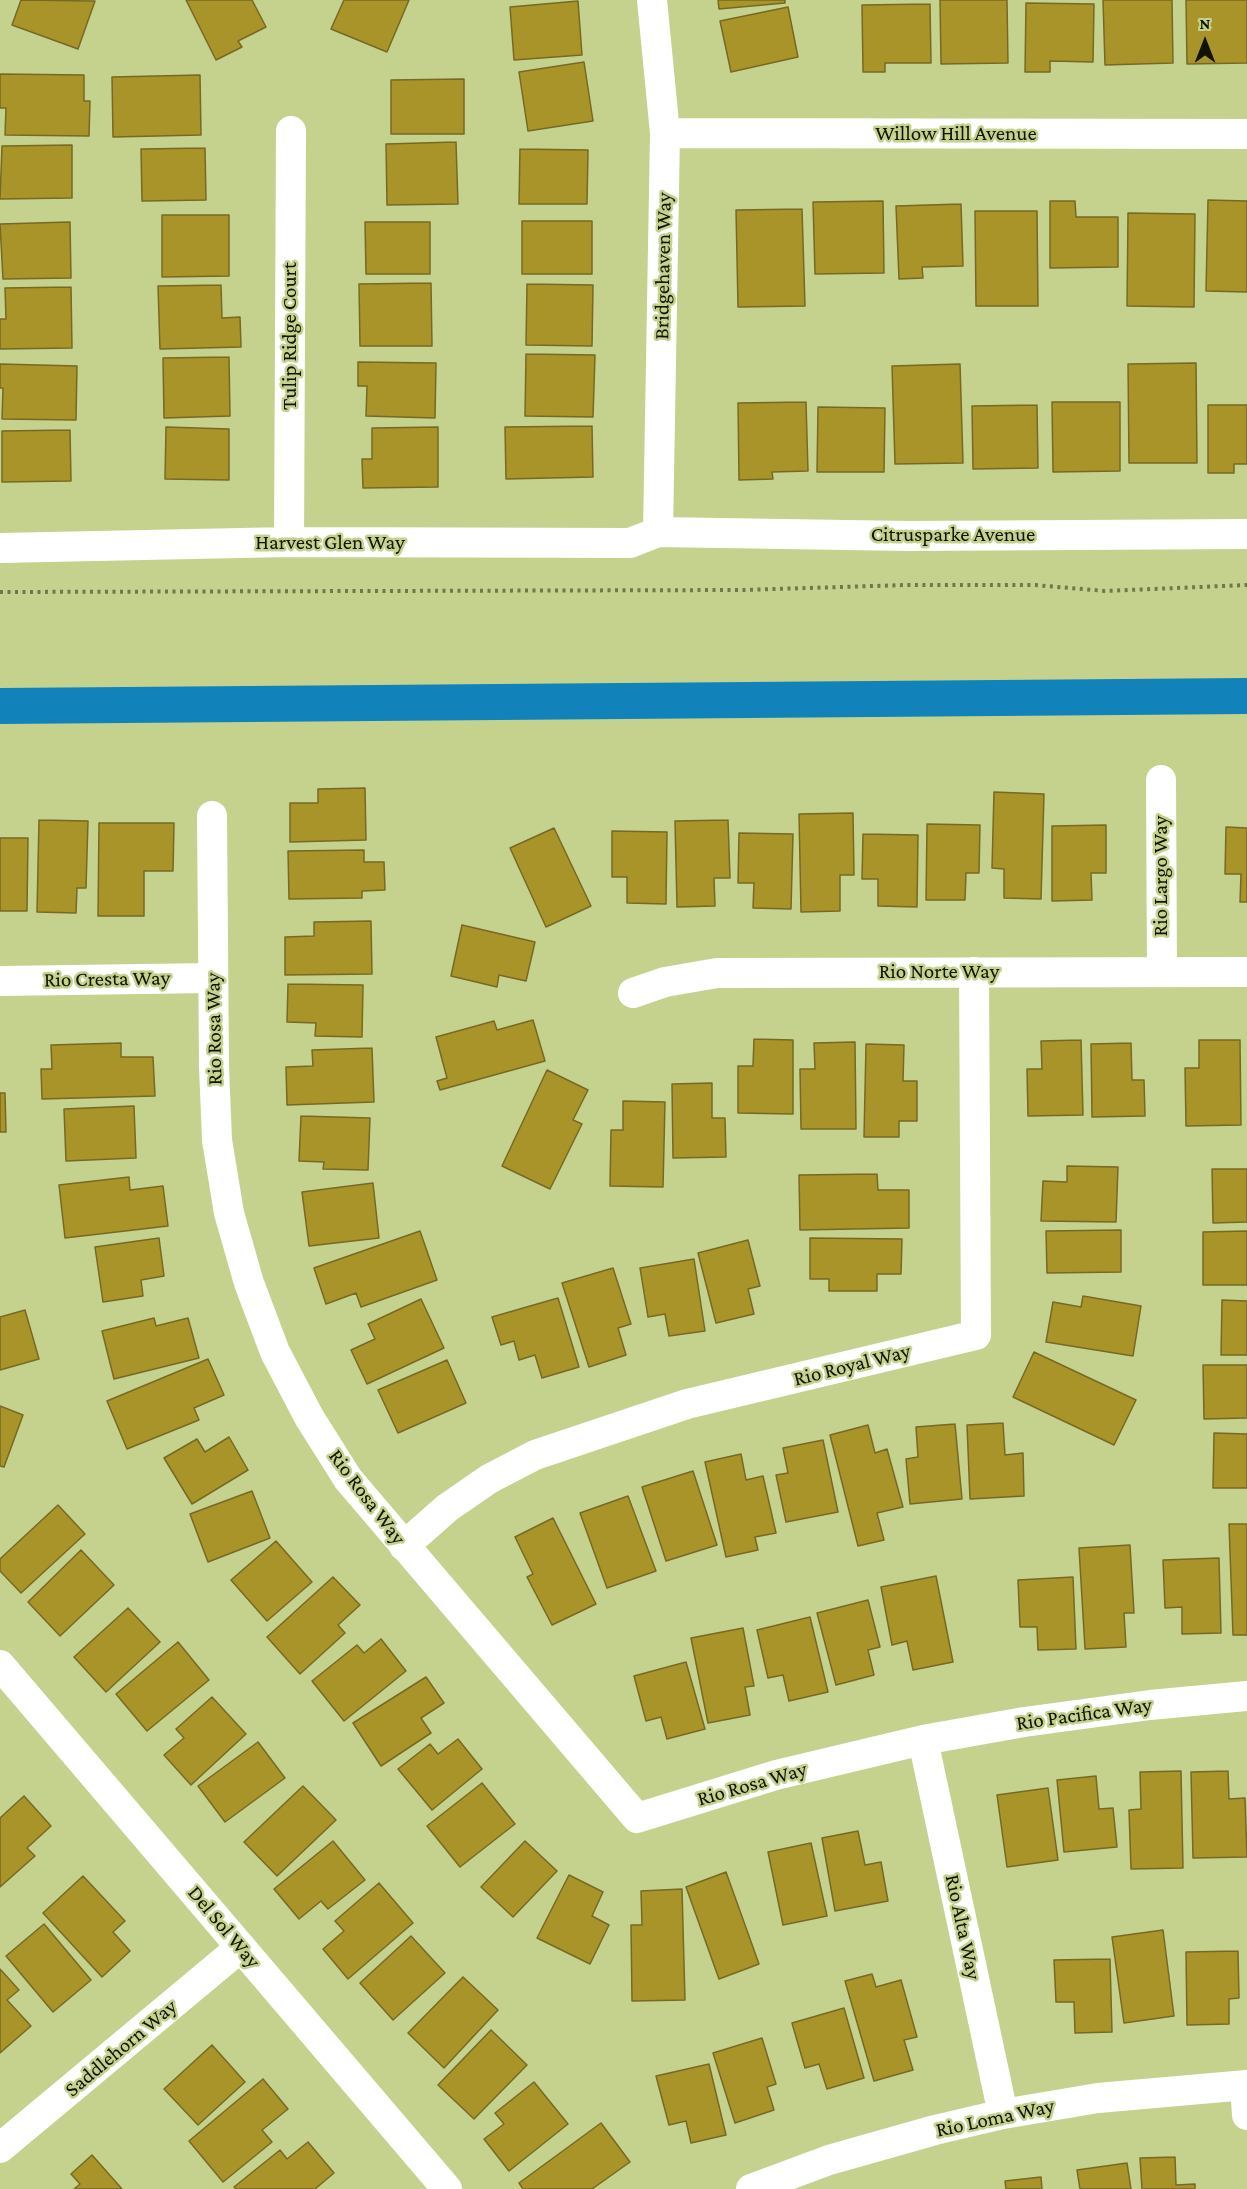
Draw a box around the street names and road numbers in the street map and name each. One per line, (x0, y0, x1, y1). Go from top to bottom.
street label: Willow Hill Avenue (875, 121, 1037, 147)
street label: Bridgehaven Way (649, 192, 677, 340)
street label: Tulip Ridge Court (277, 262, 303, 410)
street label: Citrusparke Avenue (871, 522, 1035, 548)
street label: Harvest Glen Way (255, 530, 405, 556)
street label: Rio Largo Way (1148, 816, 1174, 936)
street label: Rio Norte Way (879, 959, 999, 985)
street label: Rio Cresta Way (44, 965, 170, 993)
street label: Rio Rosa Way (200, 972, 228, 1086)
street label: Rio Royal Way (791, 1338, 913, 1392)
street label: Rio Rosa Way (323, 1444, 411, 1550)
street label: Rio Pacifica Way (1014, 1692, 1154, 1736)
street label: Rio Rosa Way (694, 1756, 810, 1812)
street label: Rio Alta Way (940, 1872, 986, 1982)
street label: Del Sol Way (182, 1881, 266, 1973)
street label: Saddlehorn Way (60, 1994, 182, 2102)
street label: Rio Loma Way (933, 2093, 1057, 2143)

